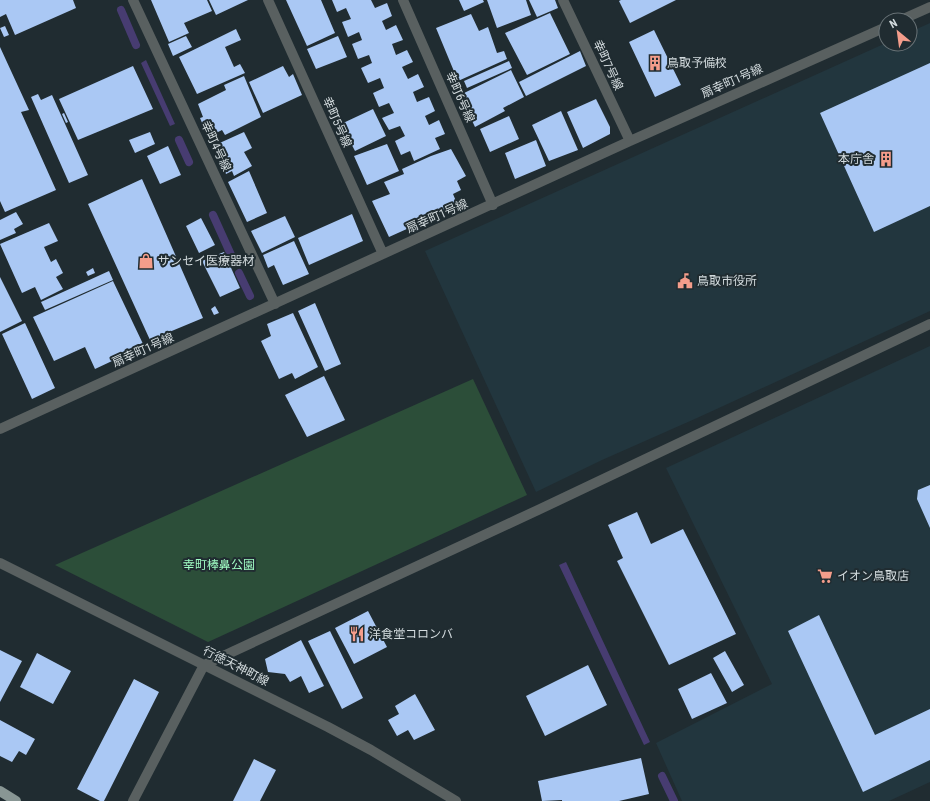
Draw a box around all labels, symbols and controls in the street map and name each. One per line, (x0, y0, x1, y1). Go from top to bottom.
north arrow (878, 12, 918, 52)
text: N (887, 16, 900, 31)
street label: 幸町7号線 (590, 38, 626, 92)
building icon: 鳥取予備校 (646, 54, 664, 72)
place label: 鳥取予備校 (667, 56, 727, 70)
street label: 扇幸町1号線 (699, 61, 765, 101)
street label: 幸町6号線 (443, 70, 477, 124)
street label: 幸町5号線 (320, 95, 354, 149)
street label: 幸町4号線 (198, 119, 234, 173)
building icon: 本庁舎 (877, 150, 895, 168)
place label: 本庁舎 (838, 152, 874, 166)
street label: 扇幸町1号線 (404, 196, 470, 236)
shop icon: サンセイ医療器材 (137, 252, 155, 270)
place label: サンセイ医療器材 (158, 254, 254, 268)
public building icon: 鳥取市役所 (676, 272, 694, 290)
place label: 鳥取市役所 (697, 274, 757, 288)
street label: 扇幸町1号線 (110, 330, 176, 370)
park label: 幸町棒鼻公園 (183, 558, 255, 572)
supermarket icon: イオン鳥取店 (816, 567, 834, 585)
place label: イオン鳥取店 (837, 569, 909, 583)
restaurant icon: 洋食堂コロンバ (348, 625, 366, 643)
place label: 洋食堂コロンバ (369, 627, 453, 641)
street label: 行徳天神町線 (201, 643, 271, 689)

